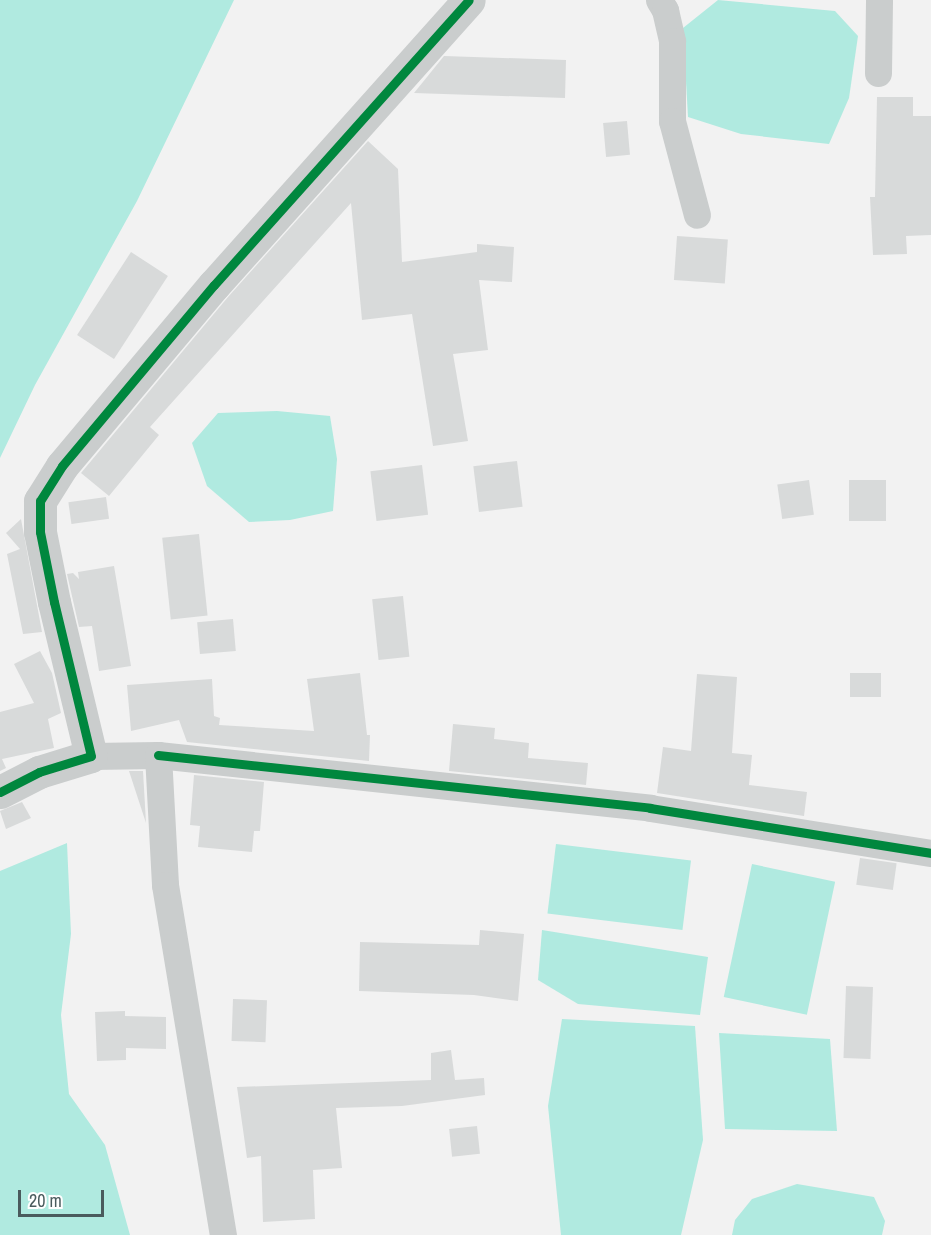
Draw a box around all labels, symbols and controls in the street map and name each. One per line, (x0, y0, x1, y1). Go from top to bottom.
scale bar (21, 1178, 106, 1216)
text: 20 m (29, 1188, 62, 1213)

